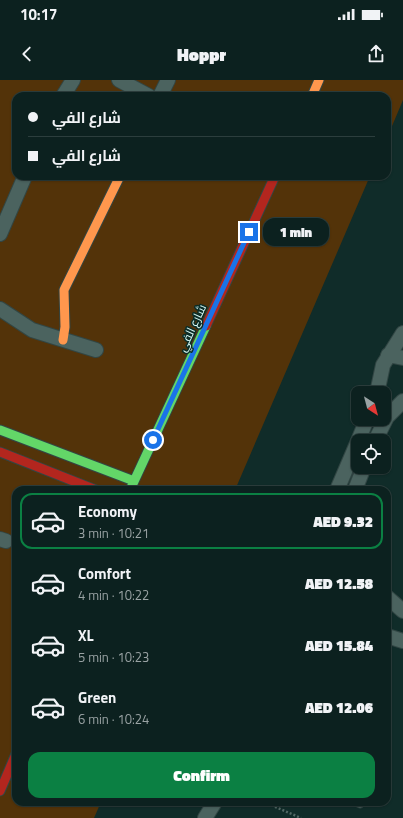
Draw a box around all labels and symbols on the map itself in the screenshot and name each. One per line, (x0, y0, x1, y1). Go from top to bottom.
callout: 1 min (263, 218, 329, 246)
route end (240, 223, 258, 241)
street label: شارع الفي (172, 301, 212, 355)
north arrow (351, 386, 391, 426)
route start (144, 431, 162, 449)

